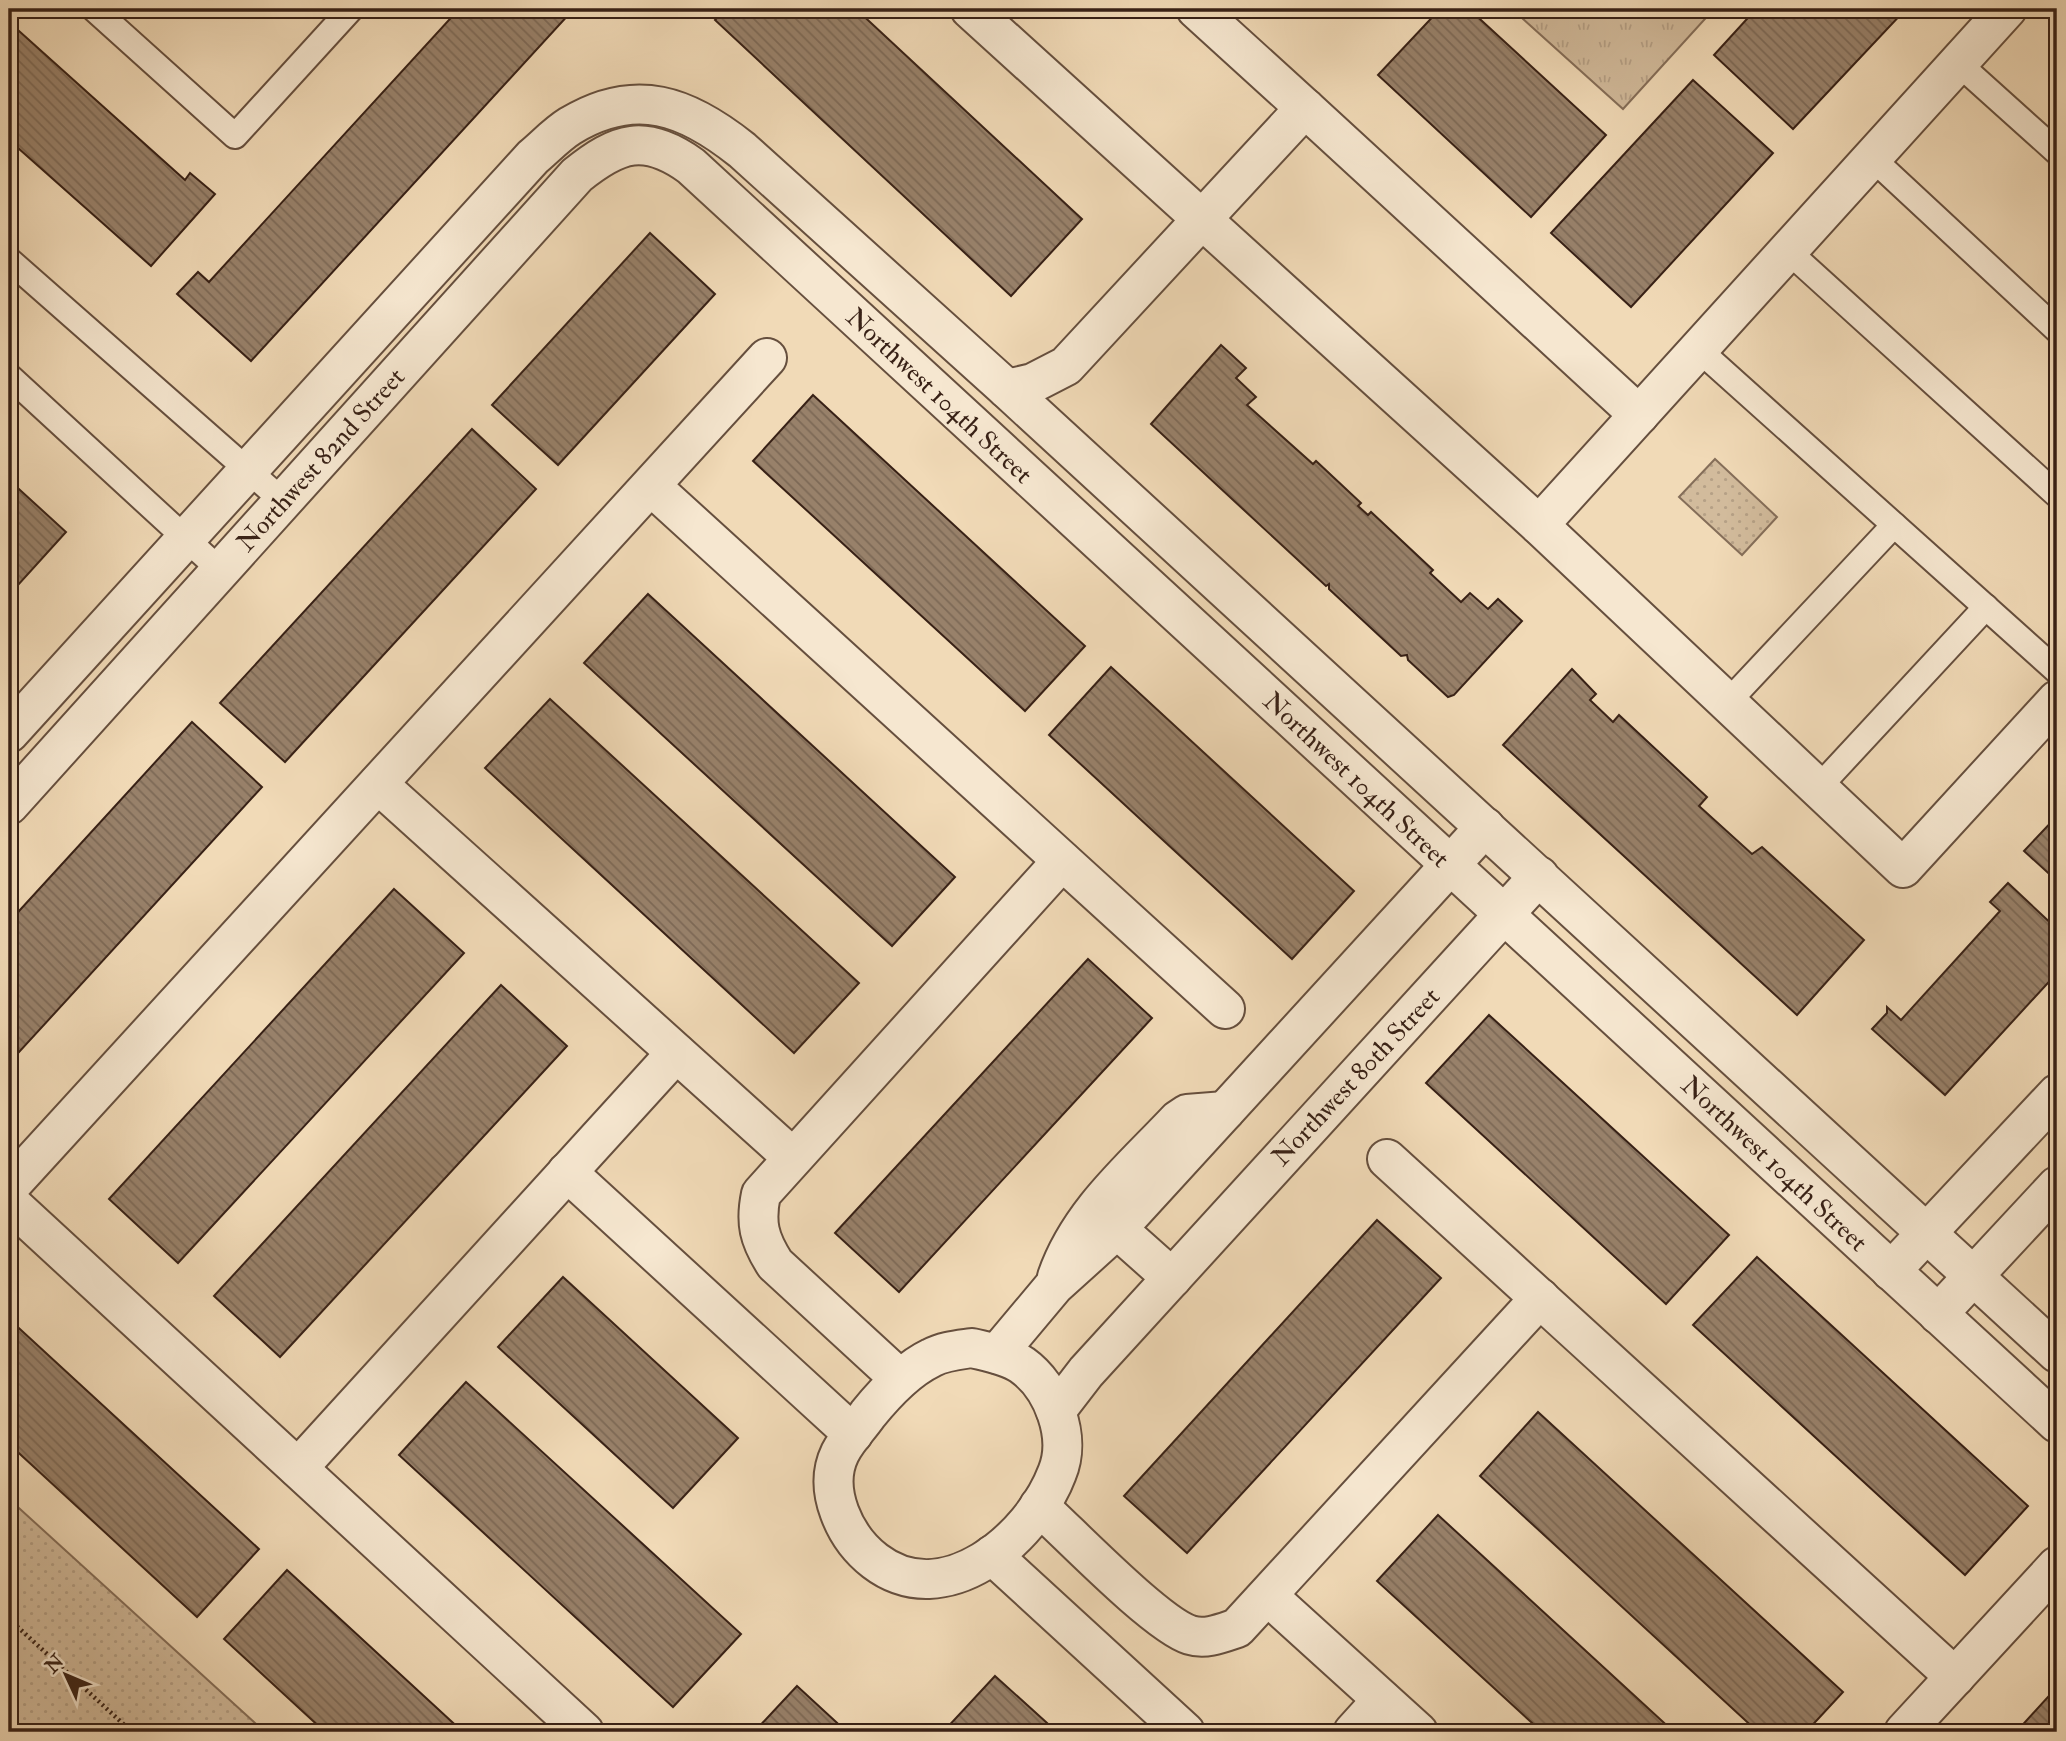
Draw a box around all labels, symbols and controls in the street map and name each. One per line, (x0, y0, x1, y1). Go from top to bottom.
street label: Northwest 104th Street (839, 302, 1039, 490)
street label: Northwest 82nd Street (230, 362, 412, 558)
street label: Northwest 104th Street (1256, 686, 1456, 874)
street label: Northwest 80th Street (1265, 981, 1447, 1173)
street label: Northwest 104th Street (1674, 1070, 1874, 1258)
north arrow (32, 1640, 102, 1710)
text: N (39, 1649, 70, 1679)

